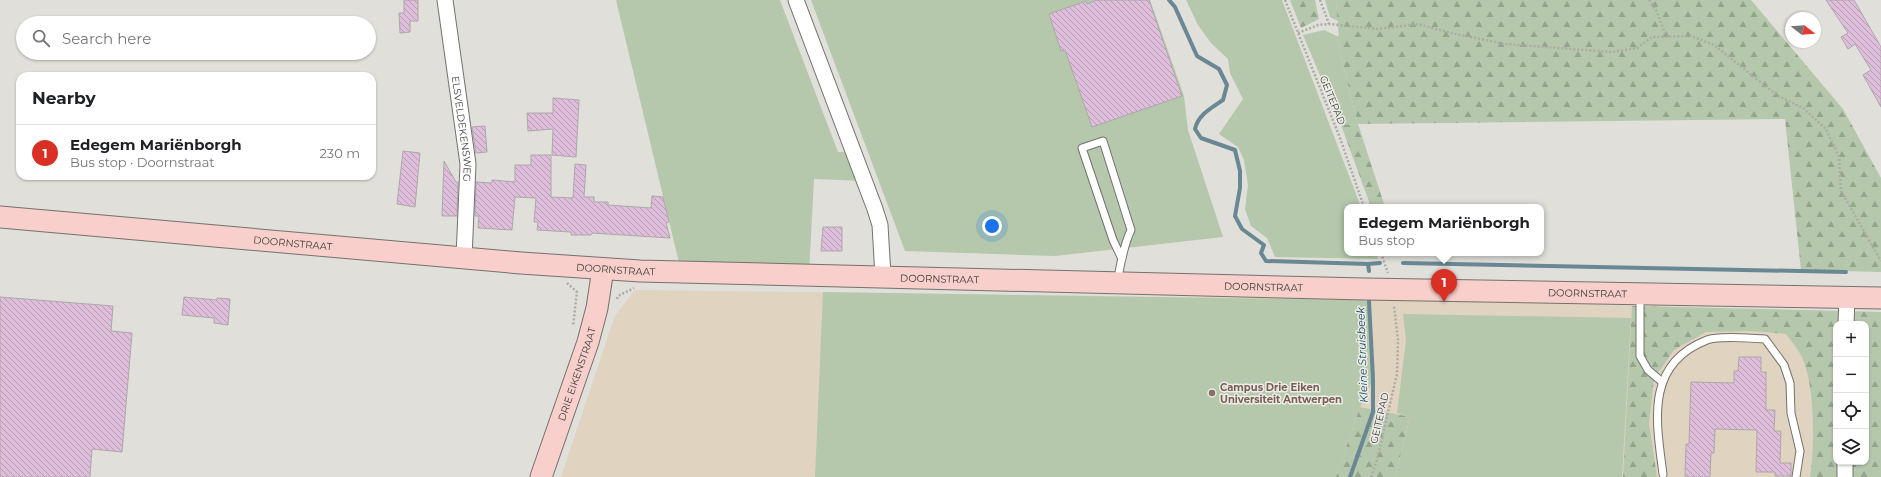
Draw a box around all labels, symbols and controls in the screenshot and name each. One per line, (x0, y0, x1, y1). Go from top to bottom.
north arrow (1785, 12, 1821, 48)
search box (16, 16, 376, 60)
icon: search (30, 27, 52, 49)
text: Search here (62, 29, 151, 48)
street label: GEITEPAD (1317, 74, 1348, 127)
street label: ELSVELDEKENSWEG (449, 75, 474, 182)
text: Nearby (32, 88, 96, 108)
text: Edegem Mariënborgh (70, 135, 242, 154)
text: 1 (42, 145, 48, 161)
text: 230 m (319, 145, 360, 161)
text: Bus stop · Doornstraat (70, 154, 215, 170)
popup (1344, 204, 1544, 256)
text: Edegem Mariënborgh (1358, 213, 1530, 232)
your location (982, 216, 1002, 236)
text: Bus stop (1358, 232, 1415, 248)
street label: DOORNSTRAAT (253, 233, 333, 253)
street label: DOORNSTRAAT (576, 261, 656, 278)
pin: 1 (1431, 269, 1457, 302)
street label: DOORNSTRAAT (900, 271, 980, 286)
street label: DOORNSTRAAT (1224, 279, 1304, 294)
street label: DOORNSTRAAT (1548, 286, 1627, 301)
water label: Kleine Struisbeek (1353, 306, 1371, 403)
map controls (1833, 321, 1869, 465)
button: + (1833, 321, 1869, 357)
street label: DRIE EIKENSTRAAT (555, 325, 599, 423)
button: − (1833, 357, 1869, 393)
place label: Campus Drie Eiken Universiteit Antwerpen (1220, 381, 1342, 406)
marker: Campus Drie Eiken Universiteit Antwerpen (1207, 388, 1217, 398)
street label: GEITEPAD (1367, 391, 1392, 445)
button: locate (1833, 393, 1869, 429)
button: layers (1833, 429, 1869, 465)

